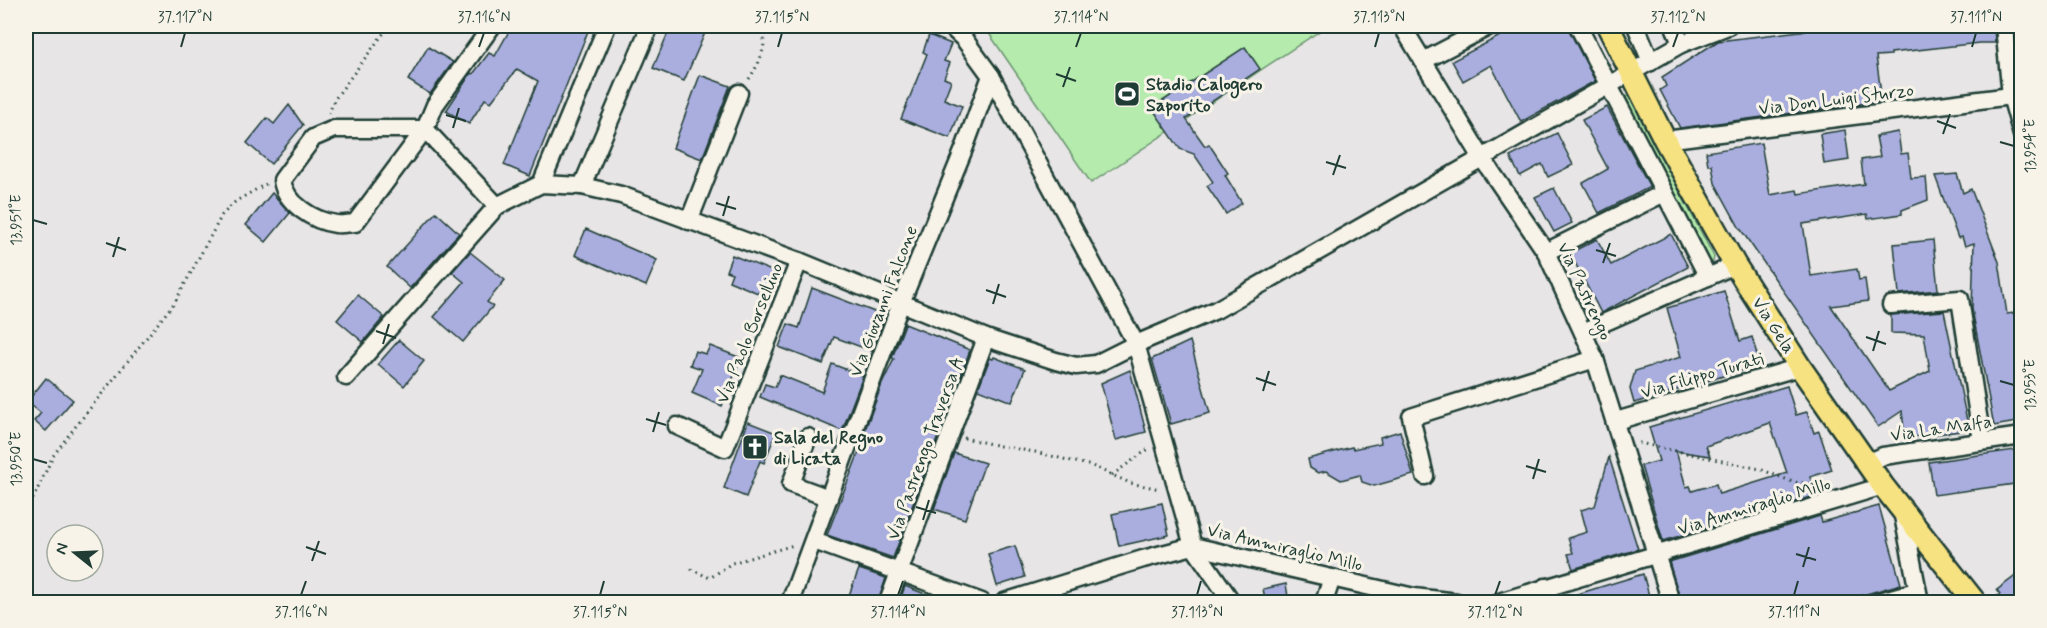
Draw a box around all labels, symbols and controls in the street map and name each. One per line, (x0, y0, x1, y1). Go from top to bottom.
text: 37.117°N (158, 8, 212, 28)
text: 37.116°N (457, 8, 511, 28)
text: 37.115°N (755, 8, 809, 28)
text: 37.114°N (1054, 8, 1108, 28)
text: 37.113°N (1353, 8, 1405, 28)
text: 37.112°N (1650, 8, 1706, 28)
text: 37.111°N (1950, 8, 2002, 28)
place label: Stadio Calogero Saporito (1146, 73, 1263, 118)
sports icon: Stadio Calogero Saporito (1112, 79, 1142, 109)
street label: Via Don Luigi Sturzo (1757, 79, 1915, 121)
text: 13.954°E (2021, 118, 2041, 173)
text: 13.951°E (7, 194, 27, 246)
street label: Via Giovanni Falcone (844, 222, 924, 381)
street label: Via Pastrengo (1550, 239, 1617, 345)
street label: Via Paolo Borsellino (711, 260, 789, 407)
street label: Via Gela (1746, 292, 1800, 359)
street label: Via Filippo Turati (1638, 347, 1767, 405)
street label: Via Pastrengo Traversa A (882, 353, 971, 544)
text: 13.953°E (2021, 359, 2041, 411)
street label: Via La Malfa (1889, 410, 1993, 448)
place label: Sala del Regno di Licata (774, 426, 883, 471)
text: 13.950°E (7, 431, 27, 486)
church icon: Sala del Regno di Licata (740, 432, 770, 462)
street label: Via Ammiraglio Millo (1675, 472, 1834, 542)
street label: Via Ammiraglio Millo (1205, 518, 1365, 578)
north arrow (45, 523, 105, 583)
text: N (51, 541, 74, 557)
text: 37.116°N (274, 603, 328, 623)
text: 37.115°N (573, 603, 627, 623)
text: 37.114°N (871, 603, 925, 623)
text: 37.113°N (1171, 603, 1223, 623)
text: 37.112°N (1467, 603, 1523, 623)
text: 37.111°N (1768, 603, 1820, 623)

